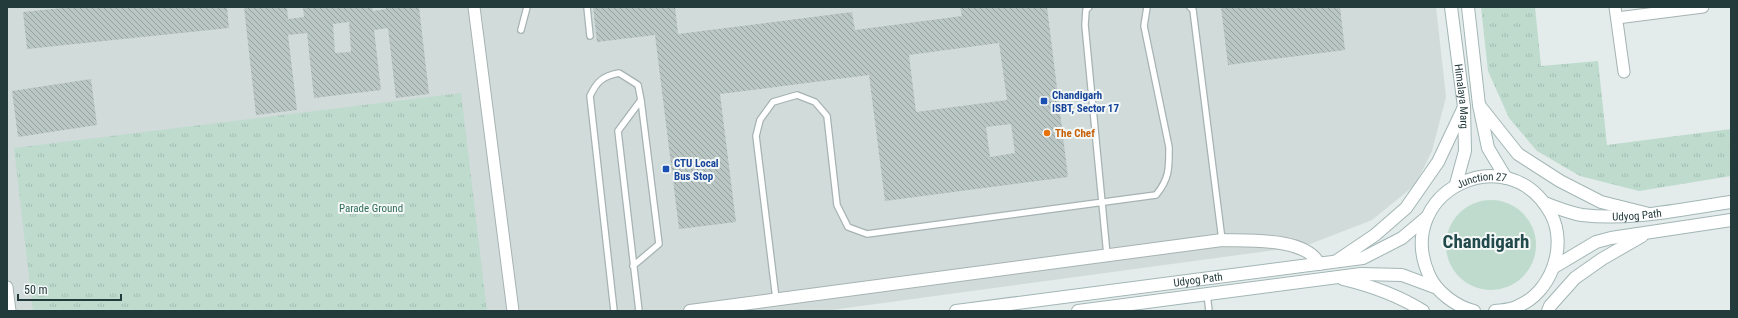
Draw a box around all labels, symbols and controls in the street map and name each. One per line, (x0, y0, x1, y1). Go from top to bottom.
street label: Himalaya Marg (1451, 63, 1470, 129)
place label: Chandigarh ISBT, Sector 17 (1052, 89, 1119, 115)
marker: Chandigarh ISBT, Sector 17 (1039, 96, 1049, 106)
place label: The Chef (1055, 127, 1095, 140)
marker: The Chef (1042, 128, 1052, 138)
place label: CTU Local Bus Stop (674, 157, 719, 183)
marker: CTU Local Bus Stop (661, 164, 671, 174)
street label: Junction 27 (1454, 170, 1508, 191)
park label: Parade Ground (339, 202, 403, 215)
street label: Udyog Path (1612, 207, 1663, 224)
district label: Chandigarh (1443, 230, 1529, 253)
street label: Udyog Path (1173, 270, 1223, 290)
scale bar (18, 276, 121, 302)
text: 50 m (24, 283, 48, 297)

